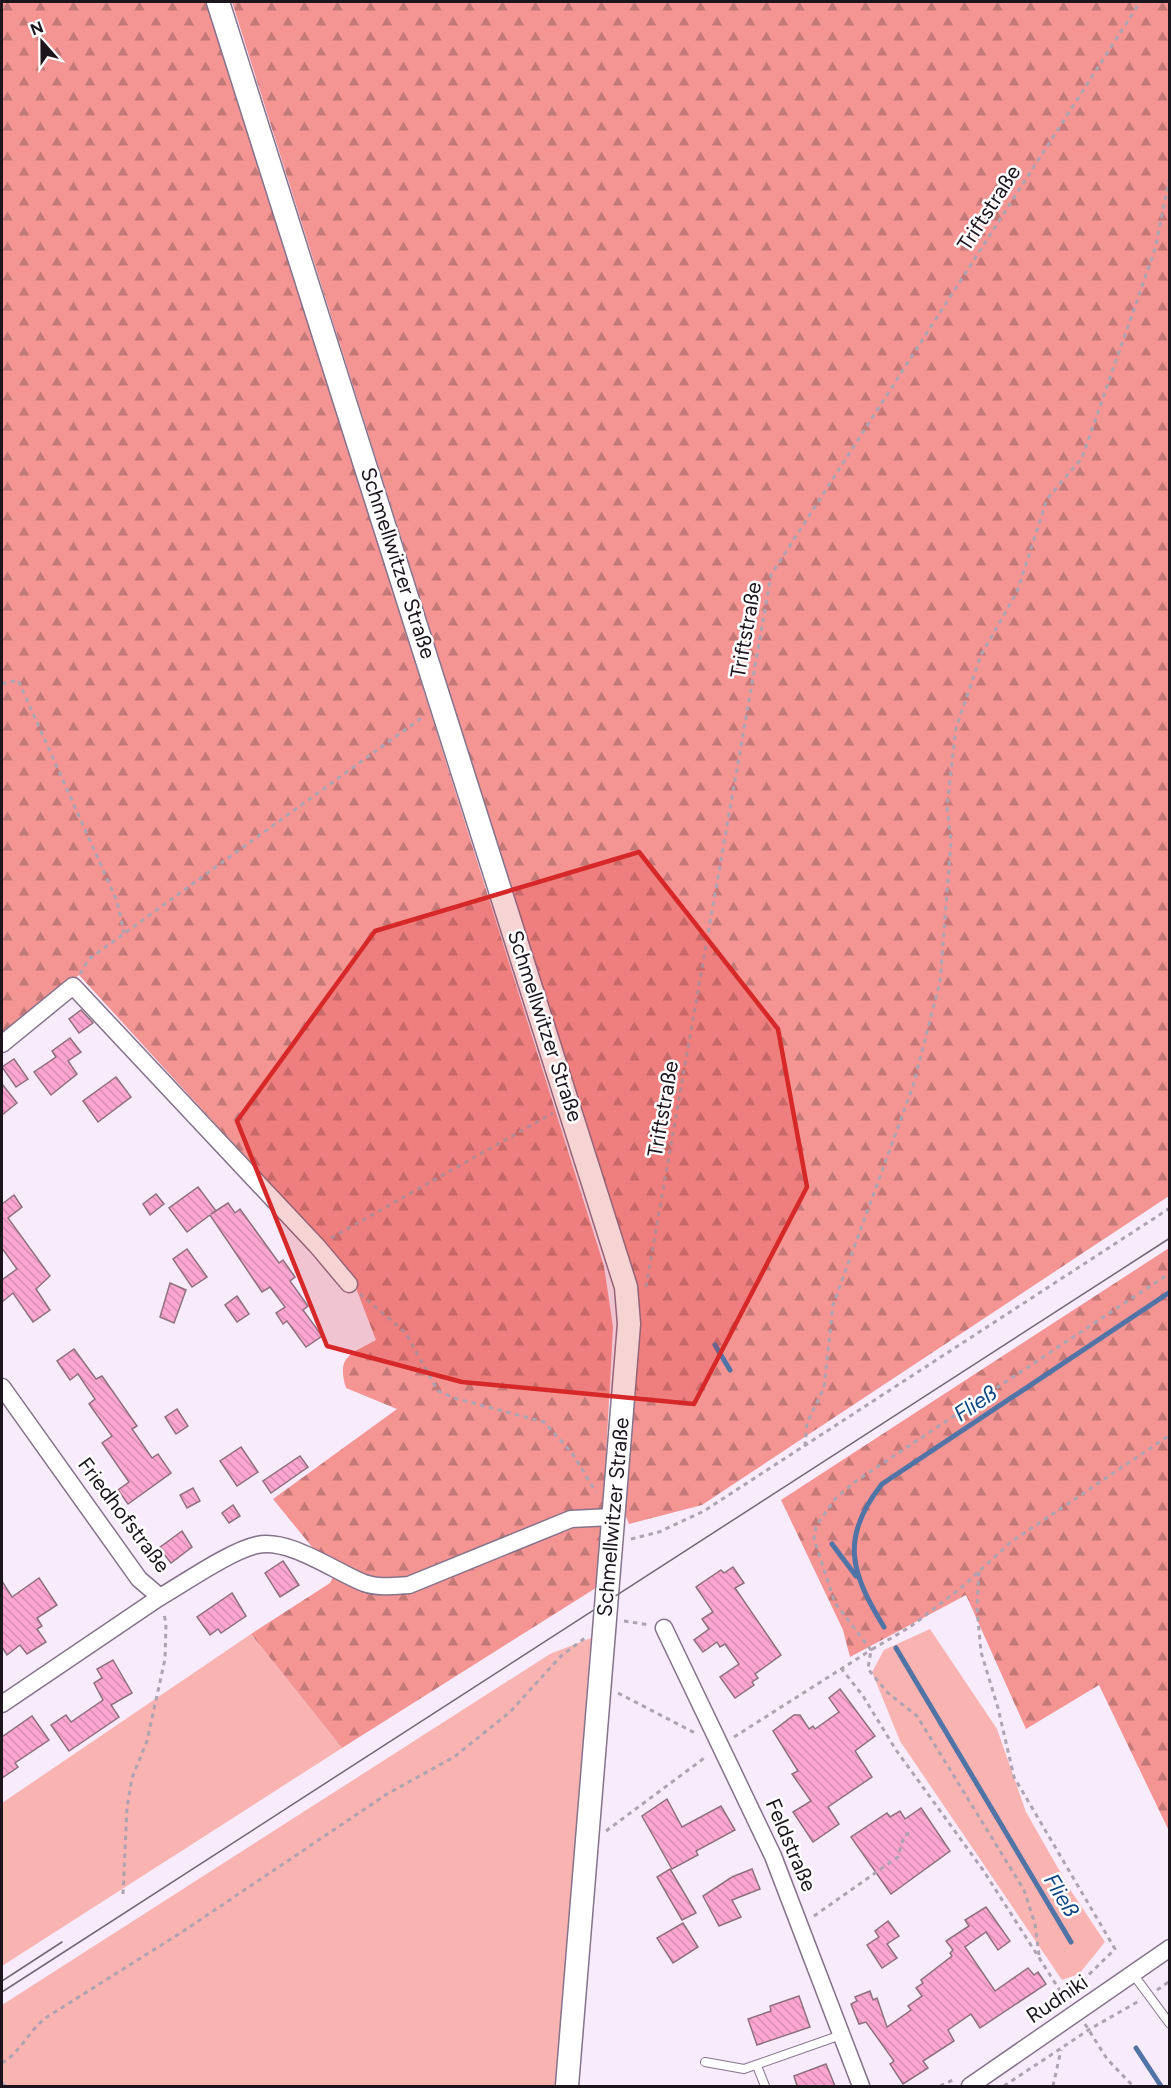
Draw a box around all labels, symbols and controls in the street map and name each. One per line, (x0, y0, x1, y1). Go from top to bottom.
north arrow (12, 12, 72, 72)
text: N (28, 17, 46, 40)
street label: Triftstraße (952, 160, 1026, 255)
street label: Schmellwitzer Straße (356, 464, 441, 662)
street label: Triftstraße (725, 580, 766, 680)
street label: Schmellwitzer Straße (503, 927, 588, 1125)
street label: Triftstraße (642, 1059, 683, 1159)
water label: Fließ (949, 1379, 1003, 1428)
street label: Schmellwitzer Straße (591, 1416, 634, 1618)
street label: Friedhofstraße (73, 1452, 176, 1577)
street label: Feldstraße (761, 1795, 822, 1895)
water label: Fließ (1038, 1868, 1085, 1923)
street label: Rudniki (1021, 1969, 1092, 2028)

